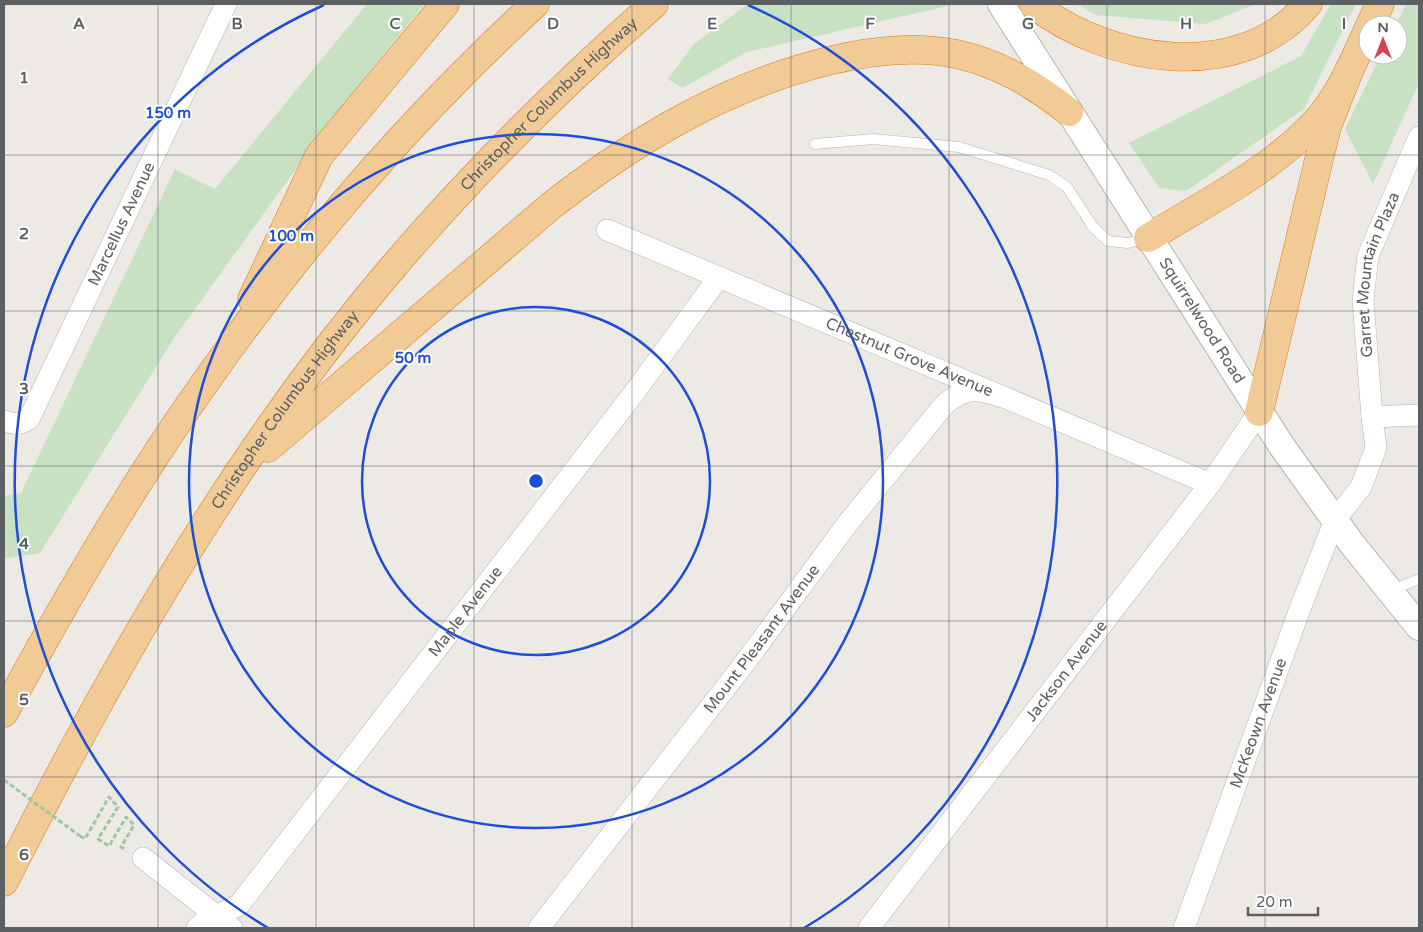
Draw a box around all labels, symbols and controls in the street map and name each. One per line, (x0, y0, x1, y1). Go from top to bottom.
street label: Christopher Columbus Highway (456, 13, 642, 195)
text: A (73, 14, 85, 34)
text: B (231, 14, 243, 34)
text: C (389, 14, 401, 34)
text: D (547, 14, 559, 34)
text: E (707, 14, 717, 34)
text: F (865, 14, 875, 34)
text: G (1022, 14, 1034, 34)
text: H (1180, 14, 1192, 34)
text: I (1342, 14, 1346, 34)
north arrow (1358, 15, 1408, 65)
text: N (1377, 19, 1389, 36)
text: 1 (19, 68, 29, 88)
text: 150 m (145, 104, 191, 122)
street label: Marcellus Avenue (84, 159, 159, 289)
street label: Garret Mountain Plaza (1352, 189, 1404, 358)
text: 2 (19, 224, 29, 244)
text: 100 m (268, 227, 314, 245)
street label: Squirrelwood Road (1155, 254, 1249, 387)
street label: Christopher Columbus Highway (207, 306, 363, 513)
street label: Chestnut Grove Avenue (822, 313, 996, 401)
text: 50 m (395, 349, 431, 367)
text: 3 (19, 379, 29, 399)
centre of rings (527, 472, 545, 490)
text: 4 (19, 534, 29, 554)
street label: Mount Pleasant Avenue (699, 560, 824, 717)
street label: Maple Avenue (424, 562, 507, 661)
street label: Jackson Avenue (1021, 616, 1112, 726)
street label: McKeown Avenue (1226, 655, 1291, 791)
text: 5 (19, 690, 29, 710)
text: 6 (19, 845, 29, 865)
scale bar (1248, 884, 1318, 916)
text: 20 m (1256, 893, 1293, 911)

